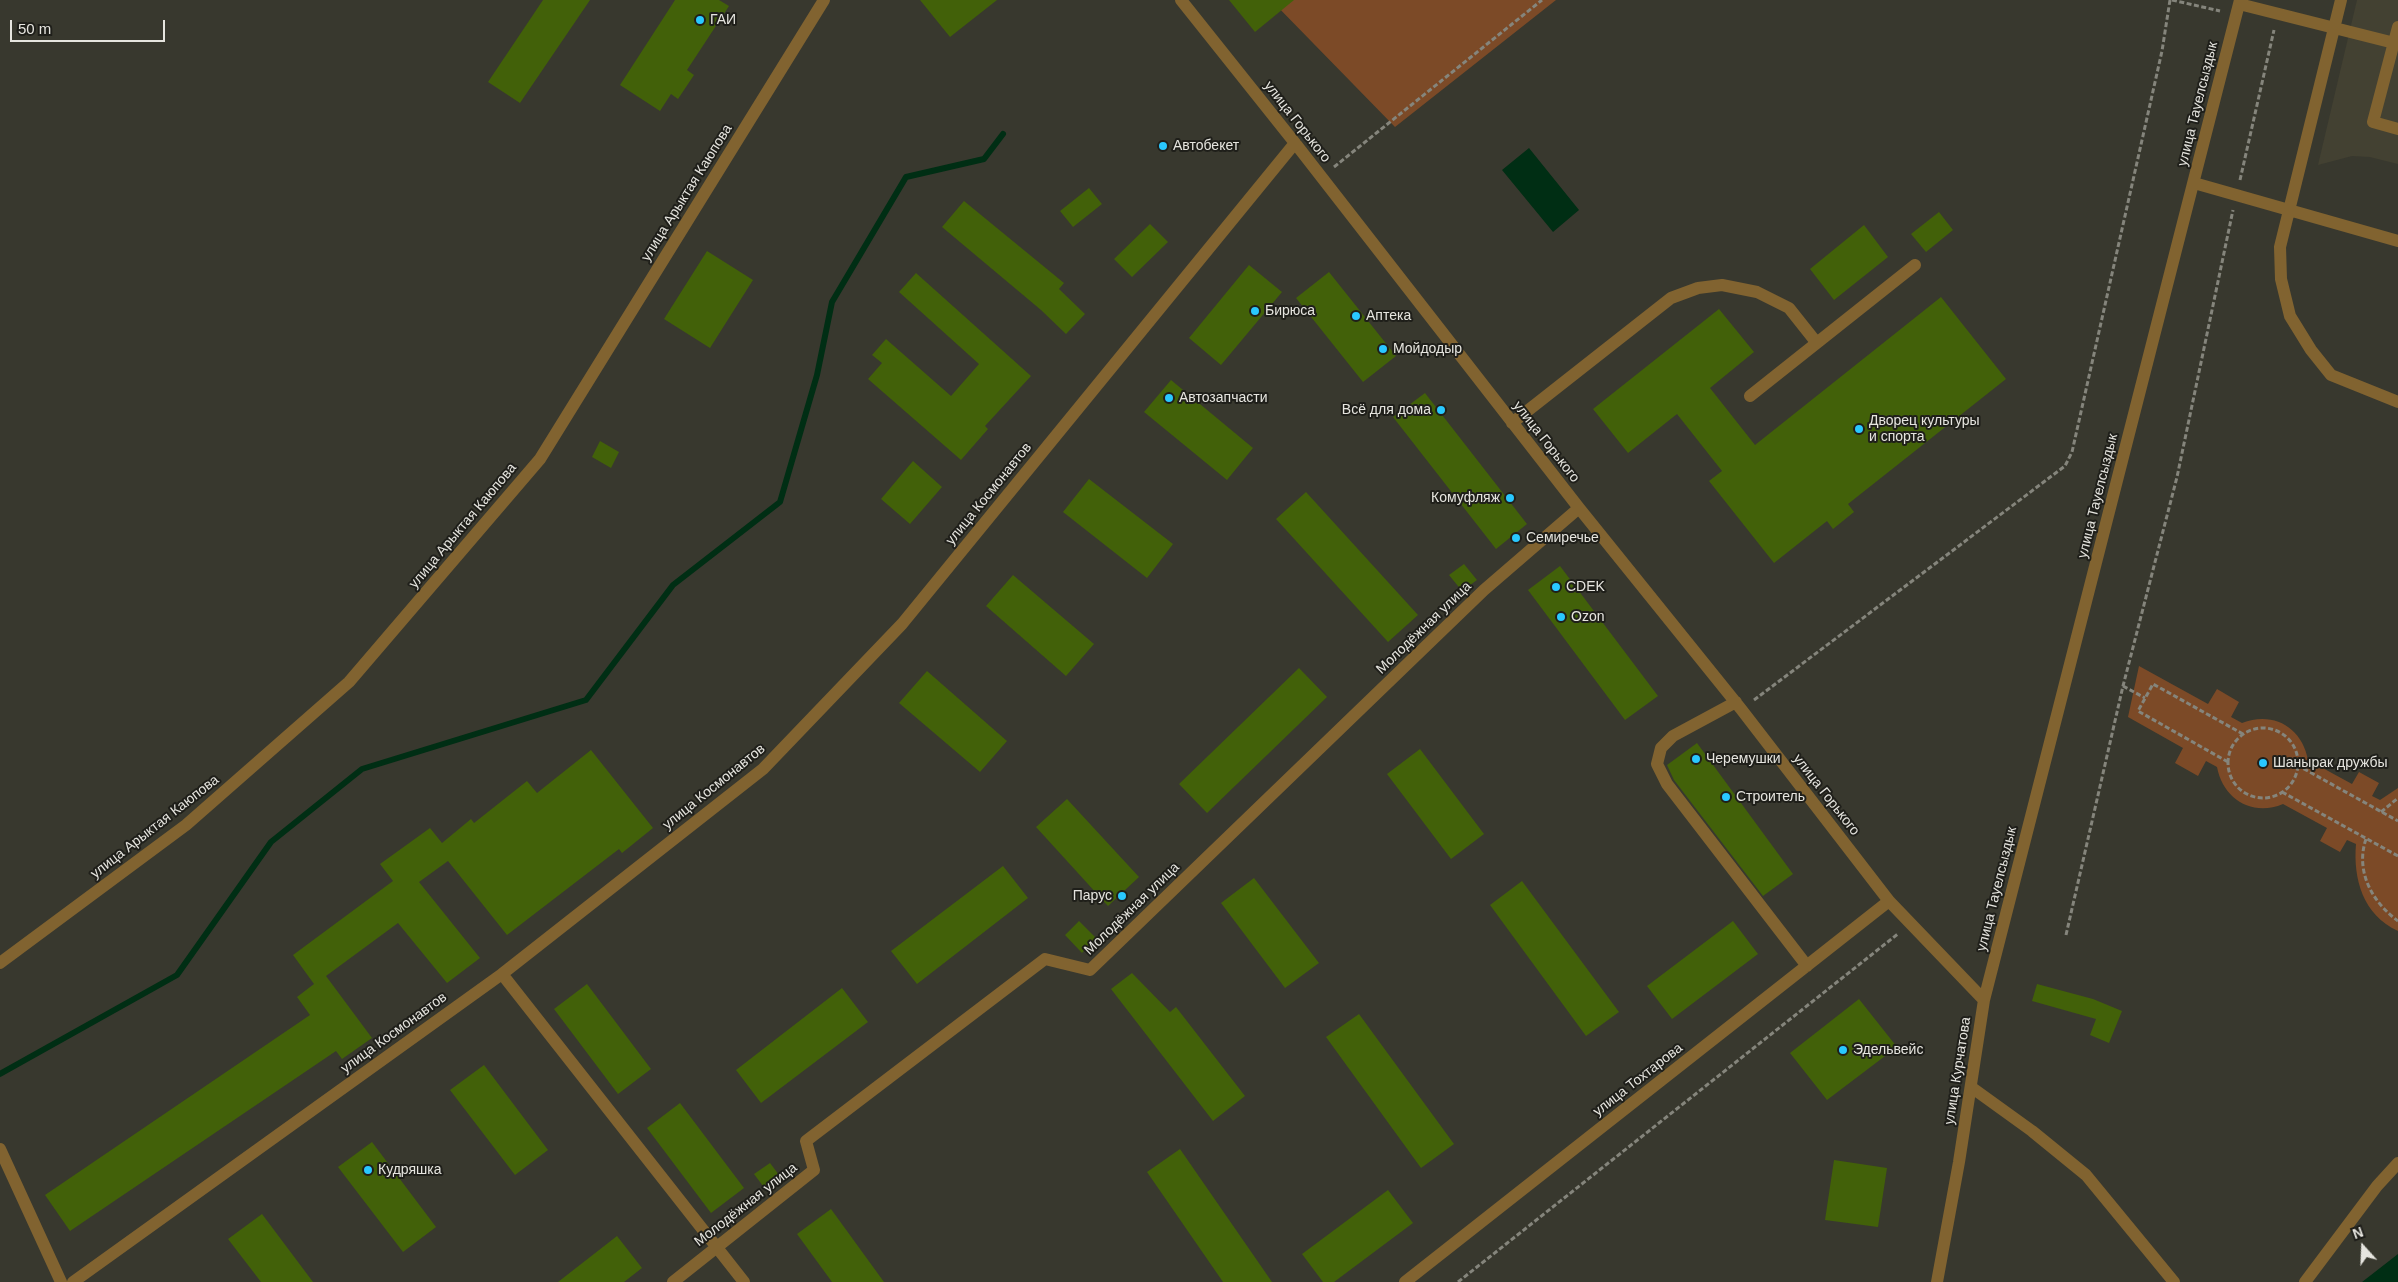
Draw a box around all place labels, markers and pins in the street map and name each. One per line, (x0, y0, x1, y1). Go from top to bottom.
place label: ГАИ (710, 12, 736, 28)
marker: ГАИ (694, 14, 706, 26)
place label: Автобекет (1173, 138, 1239, 154)
marker: Автобекет (1157, 140, 1169, 152)
place label: Бирюса (1265, 303, 1315, 319)
marker: Бирюса (1249, 305, 1261, 317)
place label: Аптека (1366, 308, 1411, 324)
marker: Аптека (1350, 310, 1362, 322)
place label: Мойдодыр (1393, 341, 1462, 357)
marker: Мойдодыр (1377, 343, 1389, 355)
place label: Автозапчасти (1179, 390, 1267, 406)
marker: Автозапчасти (1163, 392, 1175, 404)
place label: Всё для дома (1342, 402, 1431, 418)
marker: Всё для дома (1435, 404, 1447, 416)
place label: Дворец культуры и спорта (1869, 413, 1980, 446)
marker: Дворец культуры и спорта (1853, 423, 1865, 435)
place label: Комуфляж (1431, 490, 1500, 506)
marker: Комуфляж (1504, 492, 1516, 504)
place label: Семиречье (1526, 530, 1599, 546)
marker: Семиречье (1510, 532, 1522, 544)
place label: CDEK (1566, 579, 1605, 595)
marker: CDEK (1550, 581, 1562, 593)
place label: Ozon (1571, 609, 1604, 625)
marker: Ozon (1555, 611, 1567, 623)
place label: Черемушки (1706, 751, 1781, 767)
marker: Черемушки (1690, 753, 1702, 765)
place label: Шанырак дружбы (2273, 755, 2388, 771)
marker: Шанырак дружбы (2257, 757, 2269, 769)
place label: Строитель (1736, 789, 1805, 805)
marker: Строитель (1720, 791, 1732, 803)
place label: Парус (1073, 888, 1112, 904)
marker: Парус (1116, 890, 1128, 902)
place label: Эдельвейс (1853, 1042, 1923, 1058)
marker: Эдельвейс (1837, 1044, 1849, 1056)
place label: Кудряшка (378, 1162, 442, 1178)
marker: Кудряшка (362, 1164, 374, 1176)

